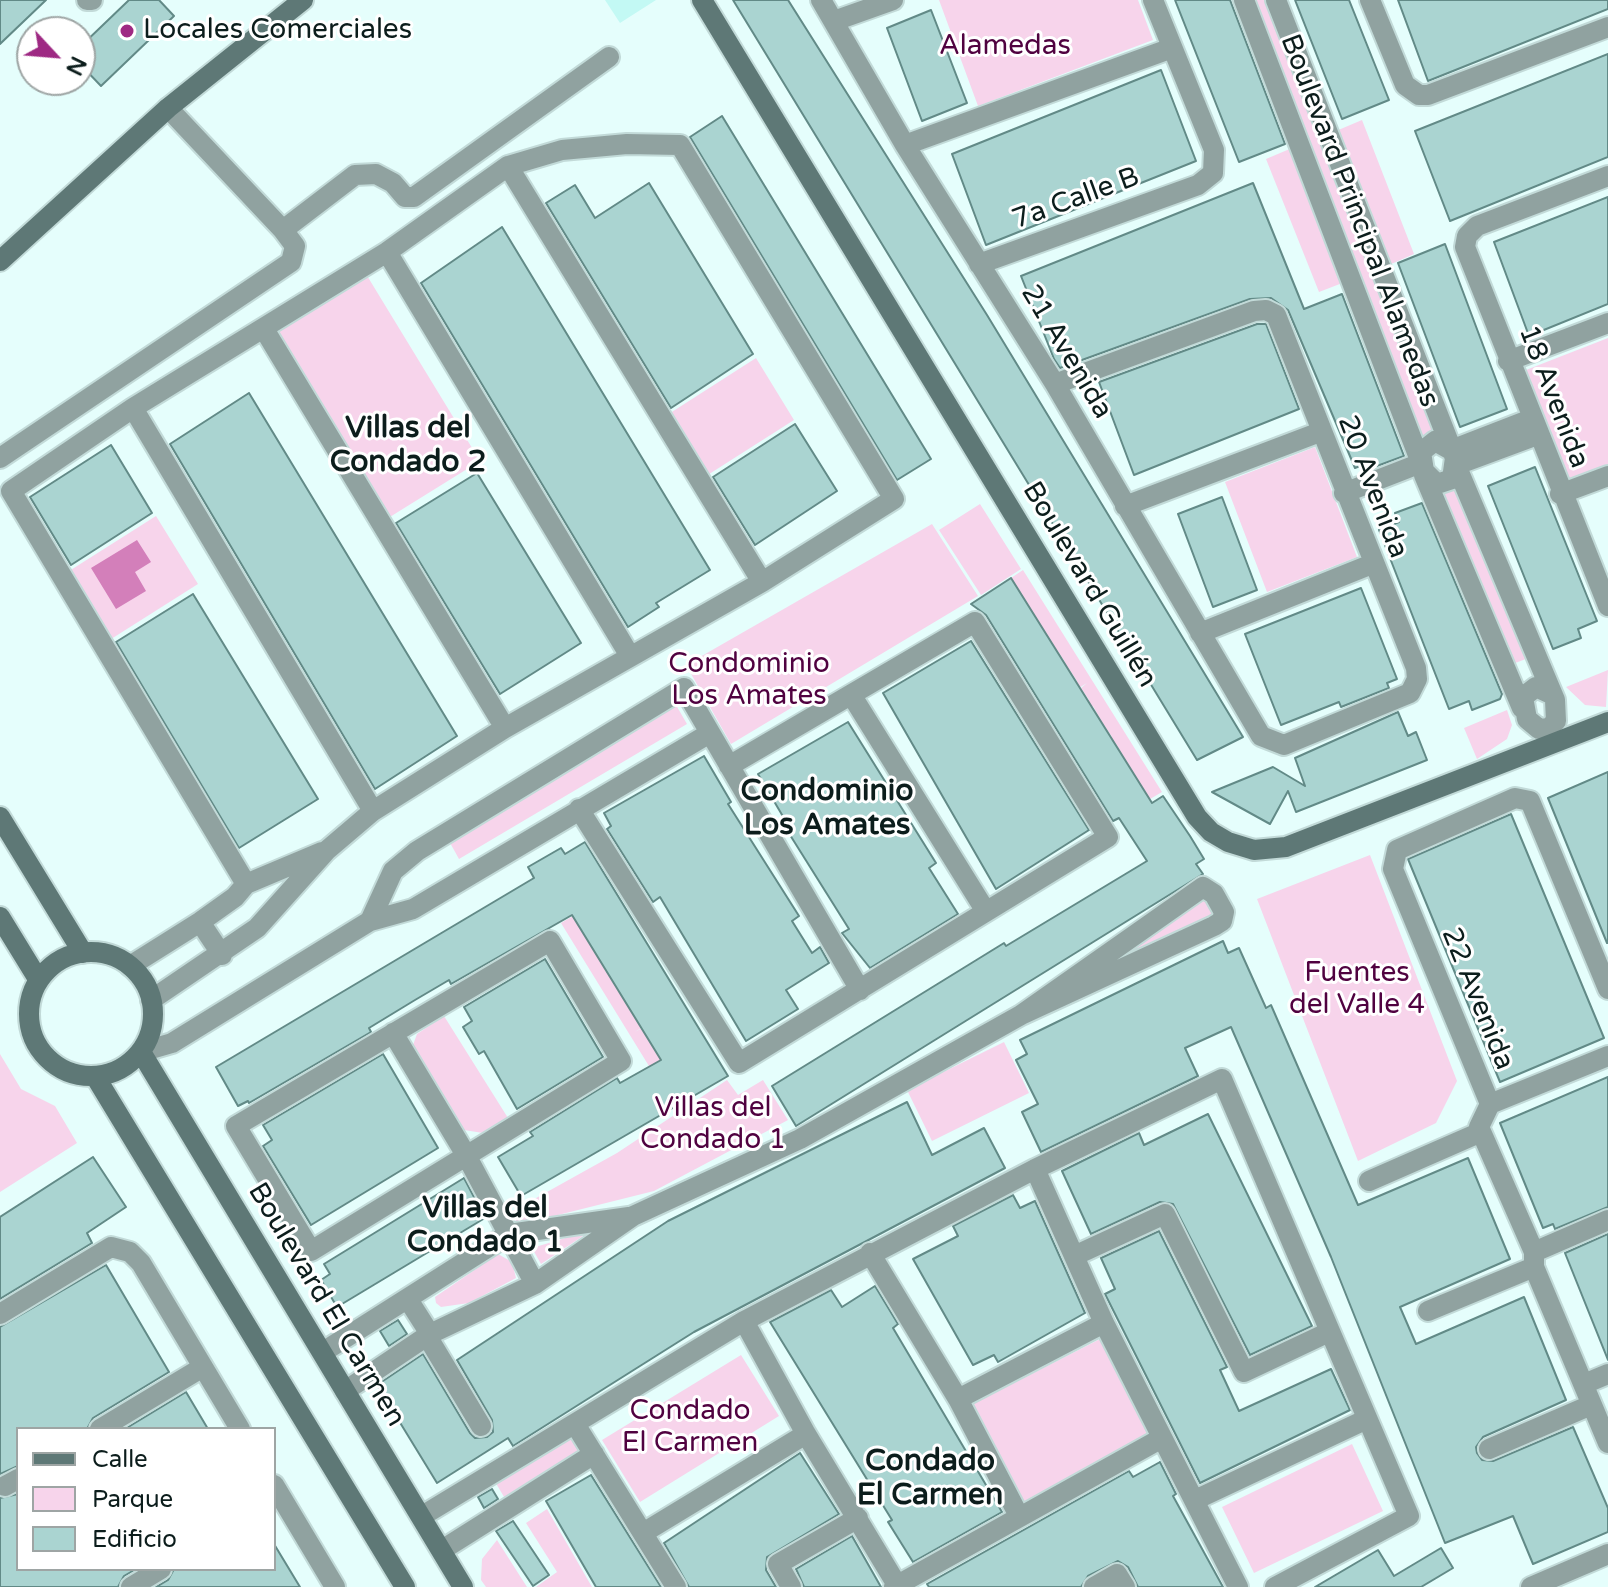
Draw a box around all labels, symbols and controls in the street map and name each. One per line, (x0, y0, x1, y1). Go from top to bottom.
place label: Locales Comerciales (143, 14, 412, 48)
north arrow (16, 16, 96, 96)
marker: Locales Comerciales (118, 22, 136, 40)
park label: Alamedas (939, 30, 1071, 64)
street label: Boulevard Principal Alamedas (1272, 30, 1446, 412)
text: N (60, 52, 91, 79)
street label: 7a Calle B (1008, 161, 1144, 237)
street label: 21 Avenida (1013, 279, 1119, 425)
street label: 18 Avenida (1510, 321, 1596, 473)
district label: Villas del Condado 2 (330, 411, 486, 482)
street label: 20 Avenida (1329, 411, 1415, 563)
street label: Boulevard Guillén (1014, 476, 1164, 694)
park label: Condominio Los Amates (668, 648, 830, 714)
district label: Condominio Los Amates (740, 774, 914, 844)
street label: 22 Avenida (1433, 923, 1521, 1075)
park label: Fuentes del Valle 4 (1289, 957, 1425, 1023)
park label: Villas del Condado 1 (640, 1092, 786, 1158)
street label: Boulevard El Carmen (240, 1177, 412, 1433)
district label: Villas del Condado 1 (407, 1191, 563, 1262)
park label: Condado El Carmen (622, 1395, 758, 1461)
legend (16, 1427, 276, 1571)
district label: Condado El Carmen (857, 1444, 1003, 1514)
text: Calle (92, 1445, 148, 1474)
text: Parque (92, 1485, 173, 1514)
text: Edificio (92, 1525, 177, 1554)

